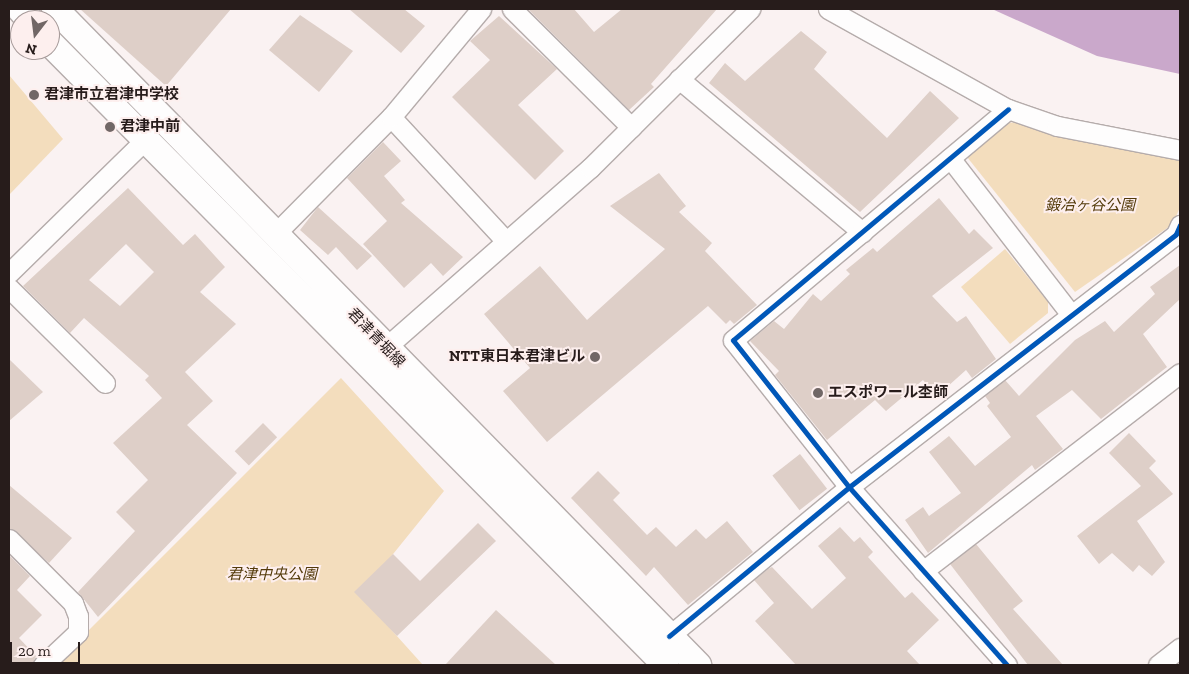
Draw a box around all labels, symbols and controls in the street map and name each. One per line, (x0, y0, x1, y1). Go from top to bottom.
north arrow (10, 10, 60, 60)
text: N (24, 39, 39, 59)
place label: 君津市立君津中学校 (44, 86, 179, 104)
marker: 君津市立君津中学校 (28, 89, 40, 101)
place label: 君津中前 (120, 118, 180, 136)
marker: 君津中前 (104, 121, 116, 133)
park label: 鍛冶ヶ谷公園 (1045, 197, 1135, 215)
street label: 君津青堀線 (343, 305, 409, 371)
place label: NTT東日本君津ビル (449, 348, 585, 366)
marker: NTT東日本君津ビル (589, 351, 601, 363)
place label: エスポワール杢師 (828, 384, 948, 402)
marker: エスポワール杢師 (812, 387, 824, 399)
park label: 君津中央公園 (227, 566, 317, 584)
scale bar (12, 632, 82, 664)
text: 20 m (18, 642, 51, 660)

